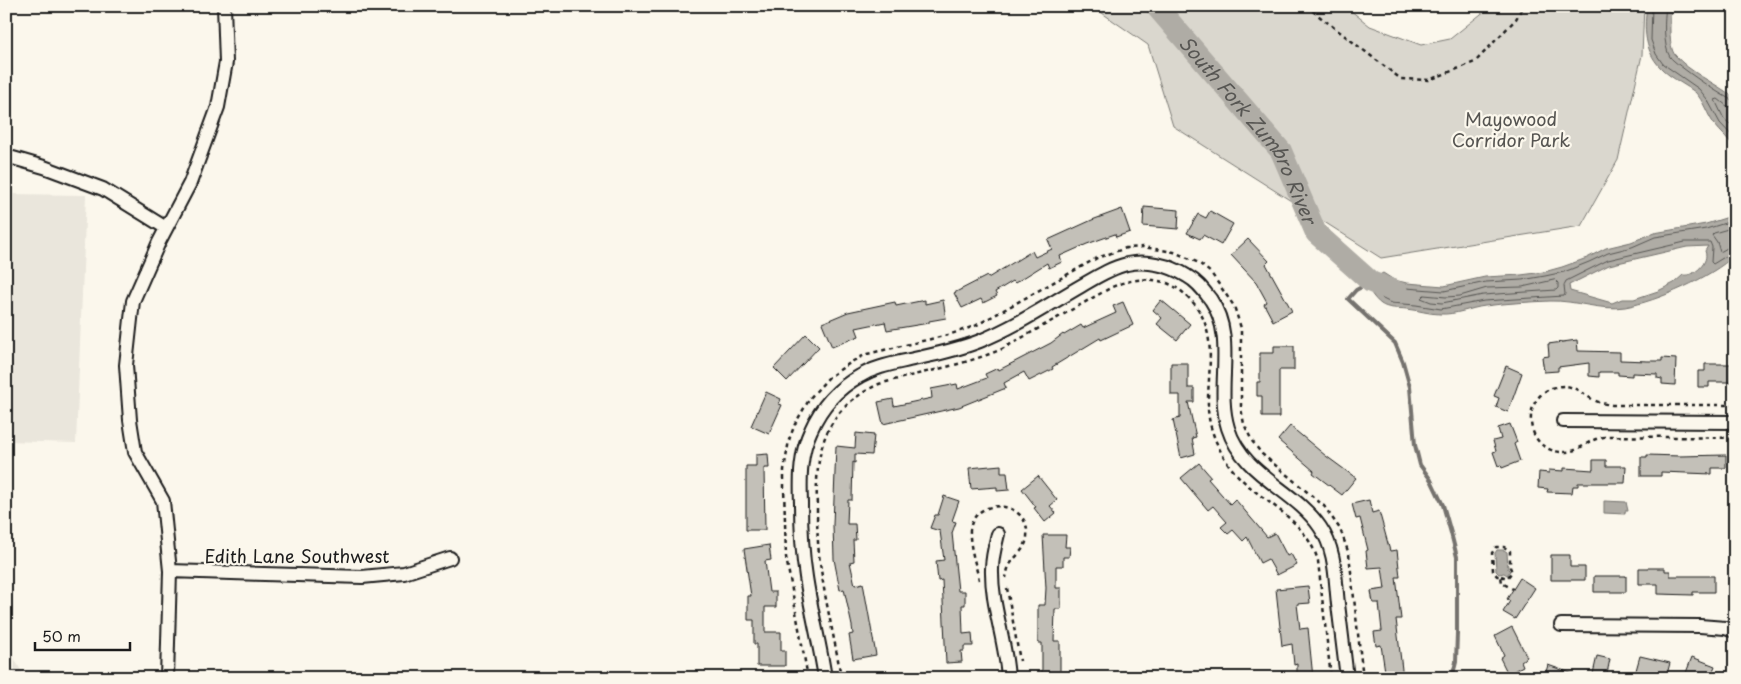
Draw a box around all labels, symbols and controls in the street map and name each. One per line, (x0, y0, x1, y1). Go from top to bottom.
water label: South Fork Zumbro River (1174, 30, 1325, 230)
park label: Mayowood Corridor Park (1452, 105, 1570, 153)
street label: Edith Lane Southwest (204, 542, 390, 569)
scale bar (35, 619, 130, 651)
text: 50 m (42, 624, 81, 647)

